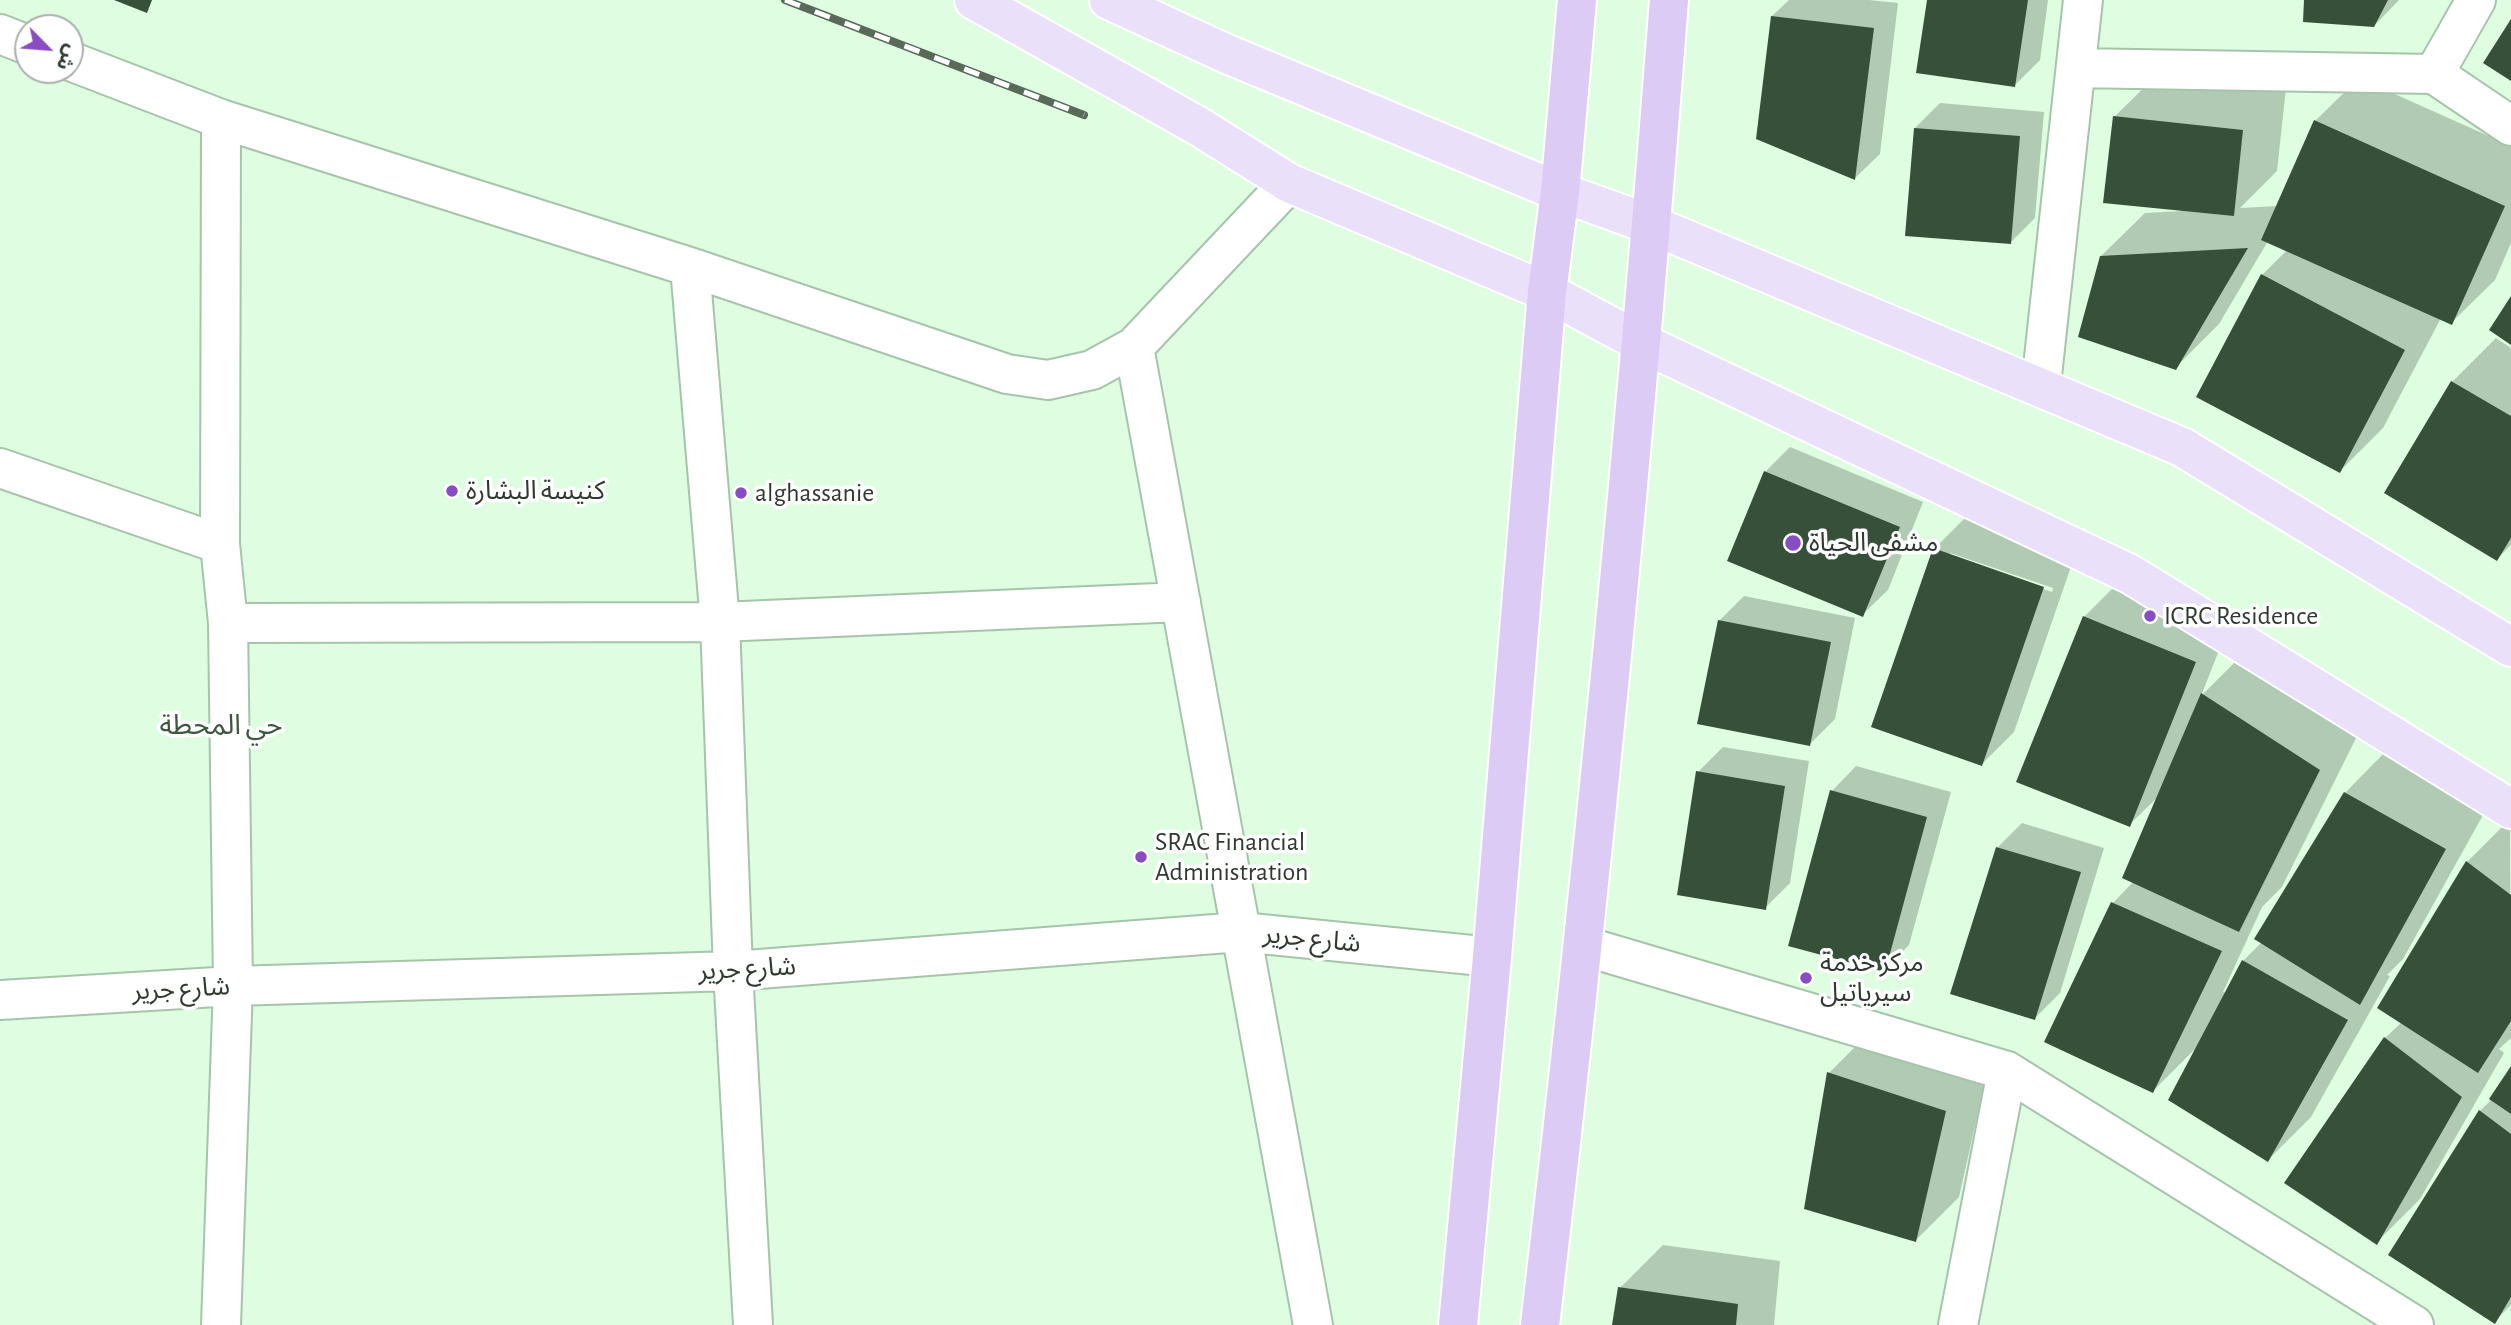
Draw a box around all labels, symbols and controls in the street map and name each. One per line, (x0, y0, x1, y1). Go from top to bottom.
north arrow (14, 14, 84, 84)
text: ش (53, 41, 81, 73)
place label: كنيسة البشارة (466, 475, 605, 507)
place label: alghassanie (755, 477, 874, 509)
marker: كنيسة البشارة (444, 483, 460, 499)
marker: alghassanie (733, 485, 749, 501)
place label: مشفى الحياة (1809, 527, 1938, 559)
marker: مشفى الحياة (1783, 533, 1803, 553)
place label: ICRC Residence (2164, 600, 2318, 632)
marker: ICRC Residence (2142, 608, 2158, 624)
district label: حي المحطة (159, 709, 283, 743)
place label: SRAC Financial Administration (1155, 826, 1308, 888)
marker: SRAC Financial Administration (1133, 849, 1149, 865)
street label: شارع جرير (1262, 918, 1362, 960)
place label: مركز خدمة سيرياتيل (1820, 947, 1924, 1009)
street label: شارع جرير (697, 951, 797, 987)
marker: مركز خدمة سيرياتيل (1798, 970, 1814, 986)
street label: شارع جرير (131, 971, 231, 1007)

